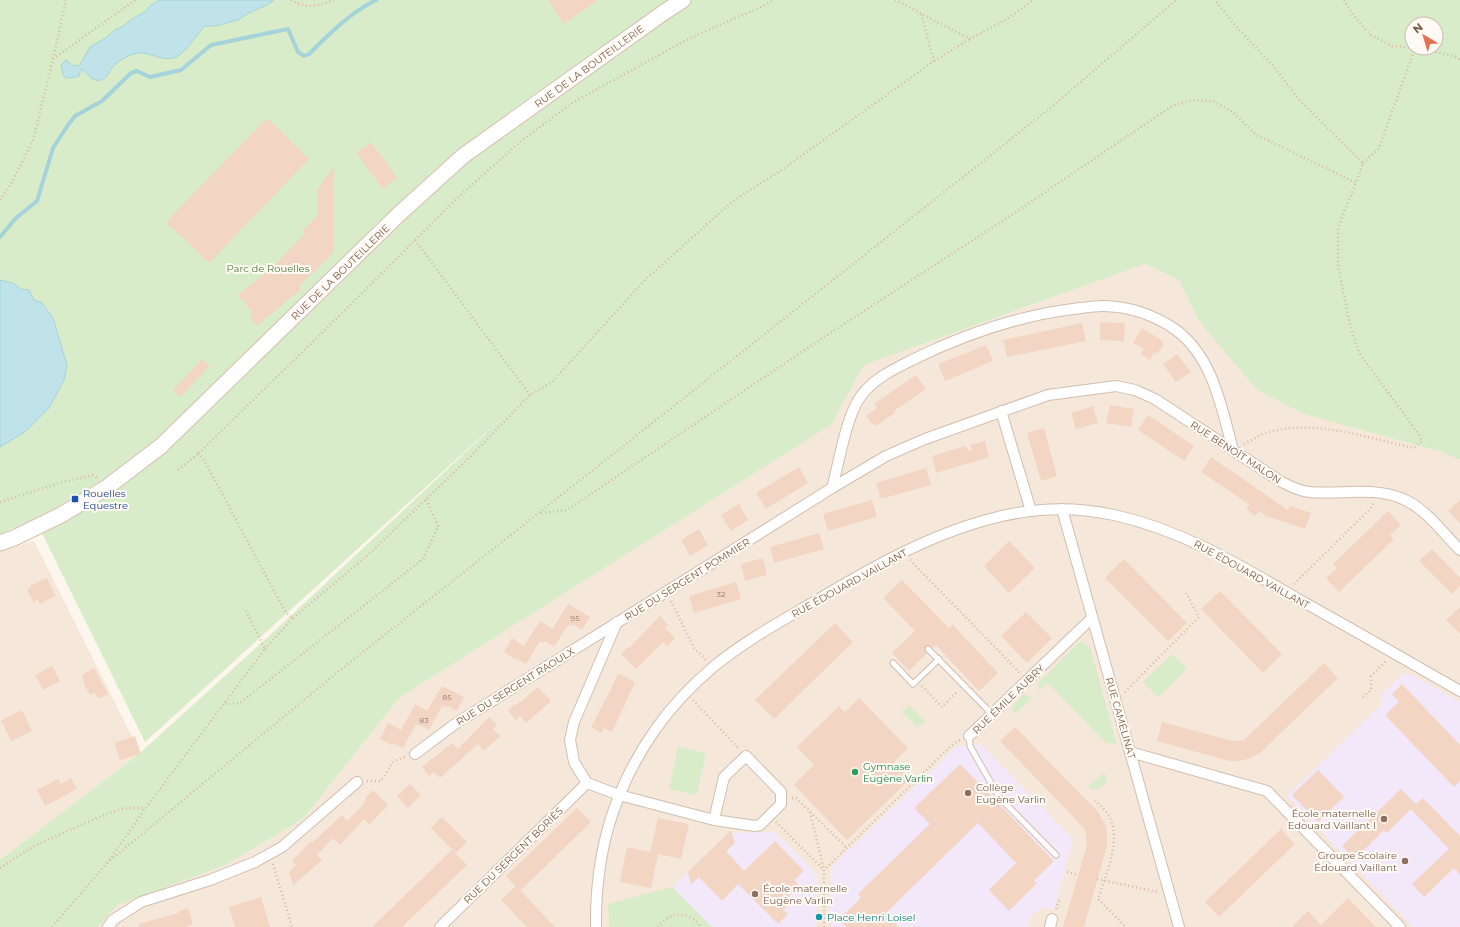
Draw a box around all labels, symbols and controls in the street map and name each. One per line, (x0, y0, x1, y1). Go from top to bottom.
north arrow (1404, 16, 1444, 56)
text: N (1410, 20, 1426, 36)
street label: RUE DE LA BOUTEILLERIE (532, 22, 647, 111)
street label: RUE DE LA BOUTEILLERIE (288, 222, 393, 323)
park label: Parc de Rouelles (226, 262, 310, 275)
street label: RUE BENOÎT MALON (1188, 418, 1284, 487)
place label: Rouelles Equestre (83, 487, 128, 512)
marker: Rouelles Equestre (70, 494, 80, 504)
street label: RUE DU SERGENT POMMIER (622, 535, 753, 624)
street label: RUE ÉDOUARD VAILLANT (1192, 537, 1312, 612)
street label: RUE ÉDOUARD VAILLANT (789, 546, 910, 621)
house number: 32 (716, 589, 726, 599)
house number: 95 (570, 613, 580, 623)
street label: RUE DU SERGENT RAOULX (454, 644, 577, 728)
street label: RUE ÉMILE AUBRY (970, 661, 1047, 737)
street label: RUE CAMÉLINAT (1103, 676, 1138, 761)
house number: 85 (442, 692, 452, 702)
house number: 83 (419, 715, 429, 725)
place label: Gymnase Eugène Varlin (863, 760, 933, 785)
marker: Gymnase Eugène Varlin (850, 767, 860, 777)
place label: Collège Eugène Varlin (976, 781, 1046, 806)
marker: Collège Eugène Varlin (963, 788, 973, 798)
street label: RUE DU SERGENT BORIÈS (461, 804, 566, 906)
place label: École maternelle Edouard Vaillant I (1288, 807, 1376, 832)
marker: École maternelle Edouard Vaillant I (1379, 814, 1389, 824)
place label: Groupe Scolaire Édouard Vaillant (1314, 849, 1397, 874)
marker: Groupe Scolaire Édouard Vaillant (1400, 856, 1410, 866)
place label: École maternelle Eugène Varlin (763, 882, 847, 907)
marker: École maternelle Eugène Varlin (750, 889, 760, 899)
place label: Place Henri Loisel (827, 911, 916, 924)
marker: Place Henri Loisel (814, 912, 824, 922)

